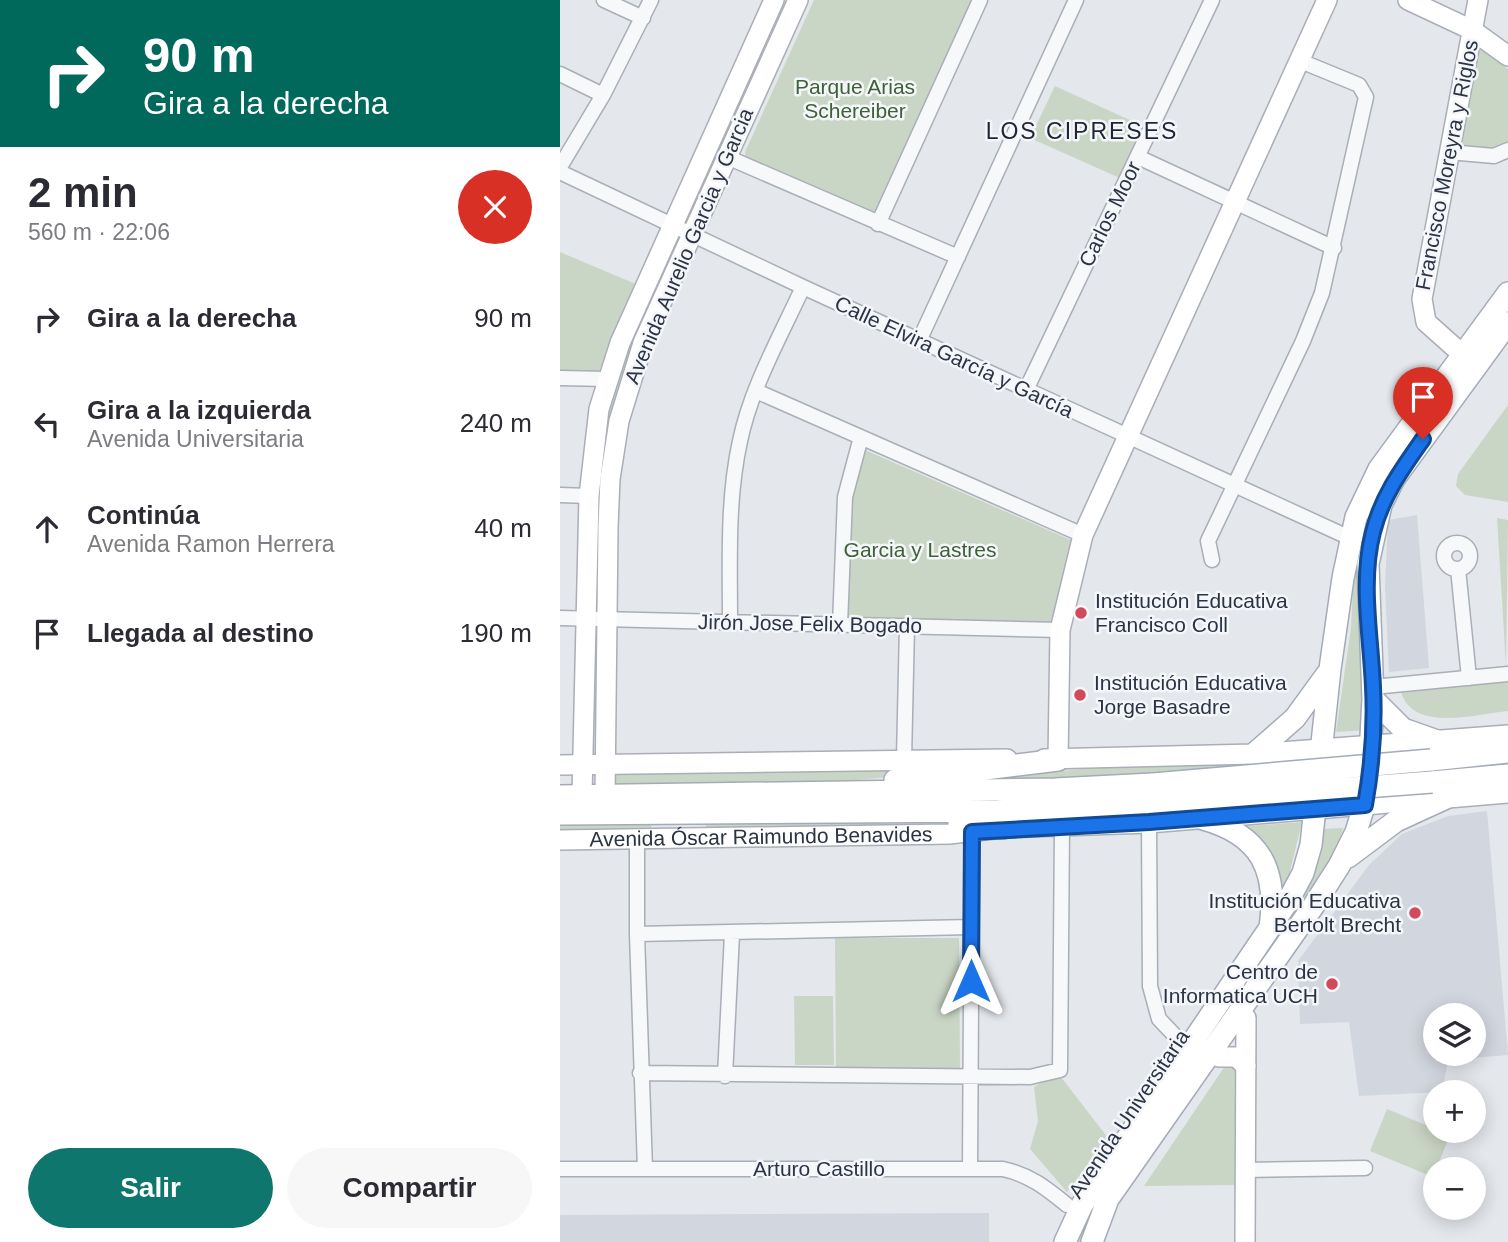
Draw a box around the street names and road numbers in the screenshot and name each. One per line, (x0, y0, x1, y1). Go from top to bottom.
street label: Francisco Moreyra y Riglos (1411, 38, 1482, 292)
street label: Avenida Aurelio Garcia y Garcia (620, 104, 757, 387)
street label: Carlos Moor (1074, 157, 1145, 270)
street label: Calle Elvira García y García (831, 291, 1077, 422)
street label: Jirón Jose Felix Bogado (698, 610, 922, 637)
street label: Avenida Óscar Raimundo Benavides (589, 822, 933, 851)
street label: Avenida Universitaria (1064, 1025, 1194, 1202)
street label: Arturo Castillo (753, 1157, 885, 1180)

